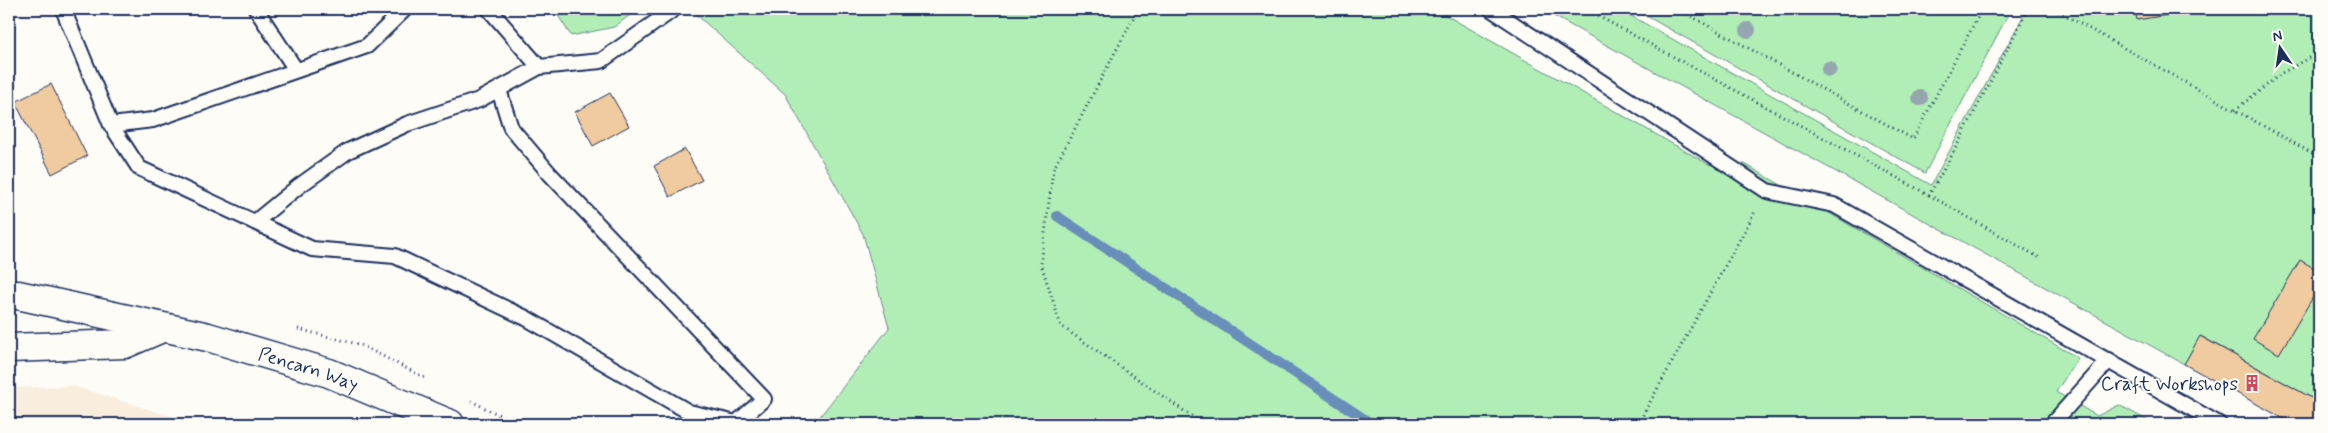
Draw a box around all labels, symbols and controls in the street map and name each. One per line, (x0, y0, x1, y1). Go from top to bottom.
north arrow (2256, 22, 2306, 72)
text: N (2271, 26, 2284, 46)
street label: Pencarn Way (255, 342, 362, 399)
place label: Craft Workshops (2101, 372, 2238, 397)
building icon: Craft Workshops (2242, 373, 2262, 393)

